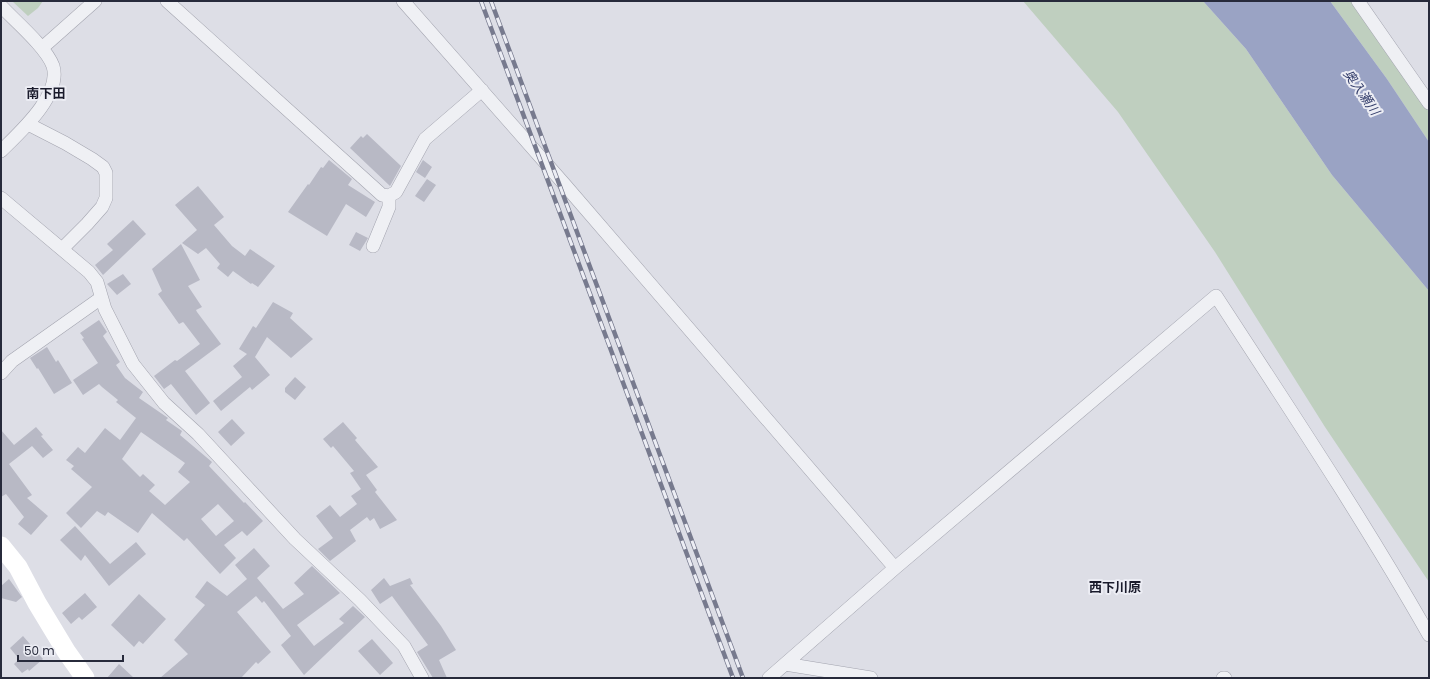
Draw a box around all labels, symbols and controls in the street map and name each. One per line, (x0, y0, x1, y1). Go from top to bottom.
water label: 奥入瀬川 (1339, 66, 1385, 121)
district label: 南下田 (26, 84, 66, 103)
district label: 西下川原 (1089, 578, 1141, 597)
scale bar (18, 637, 123, 663)
text: 50 m (24, 642, 55, 659)

